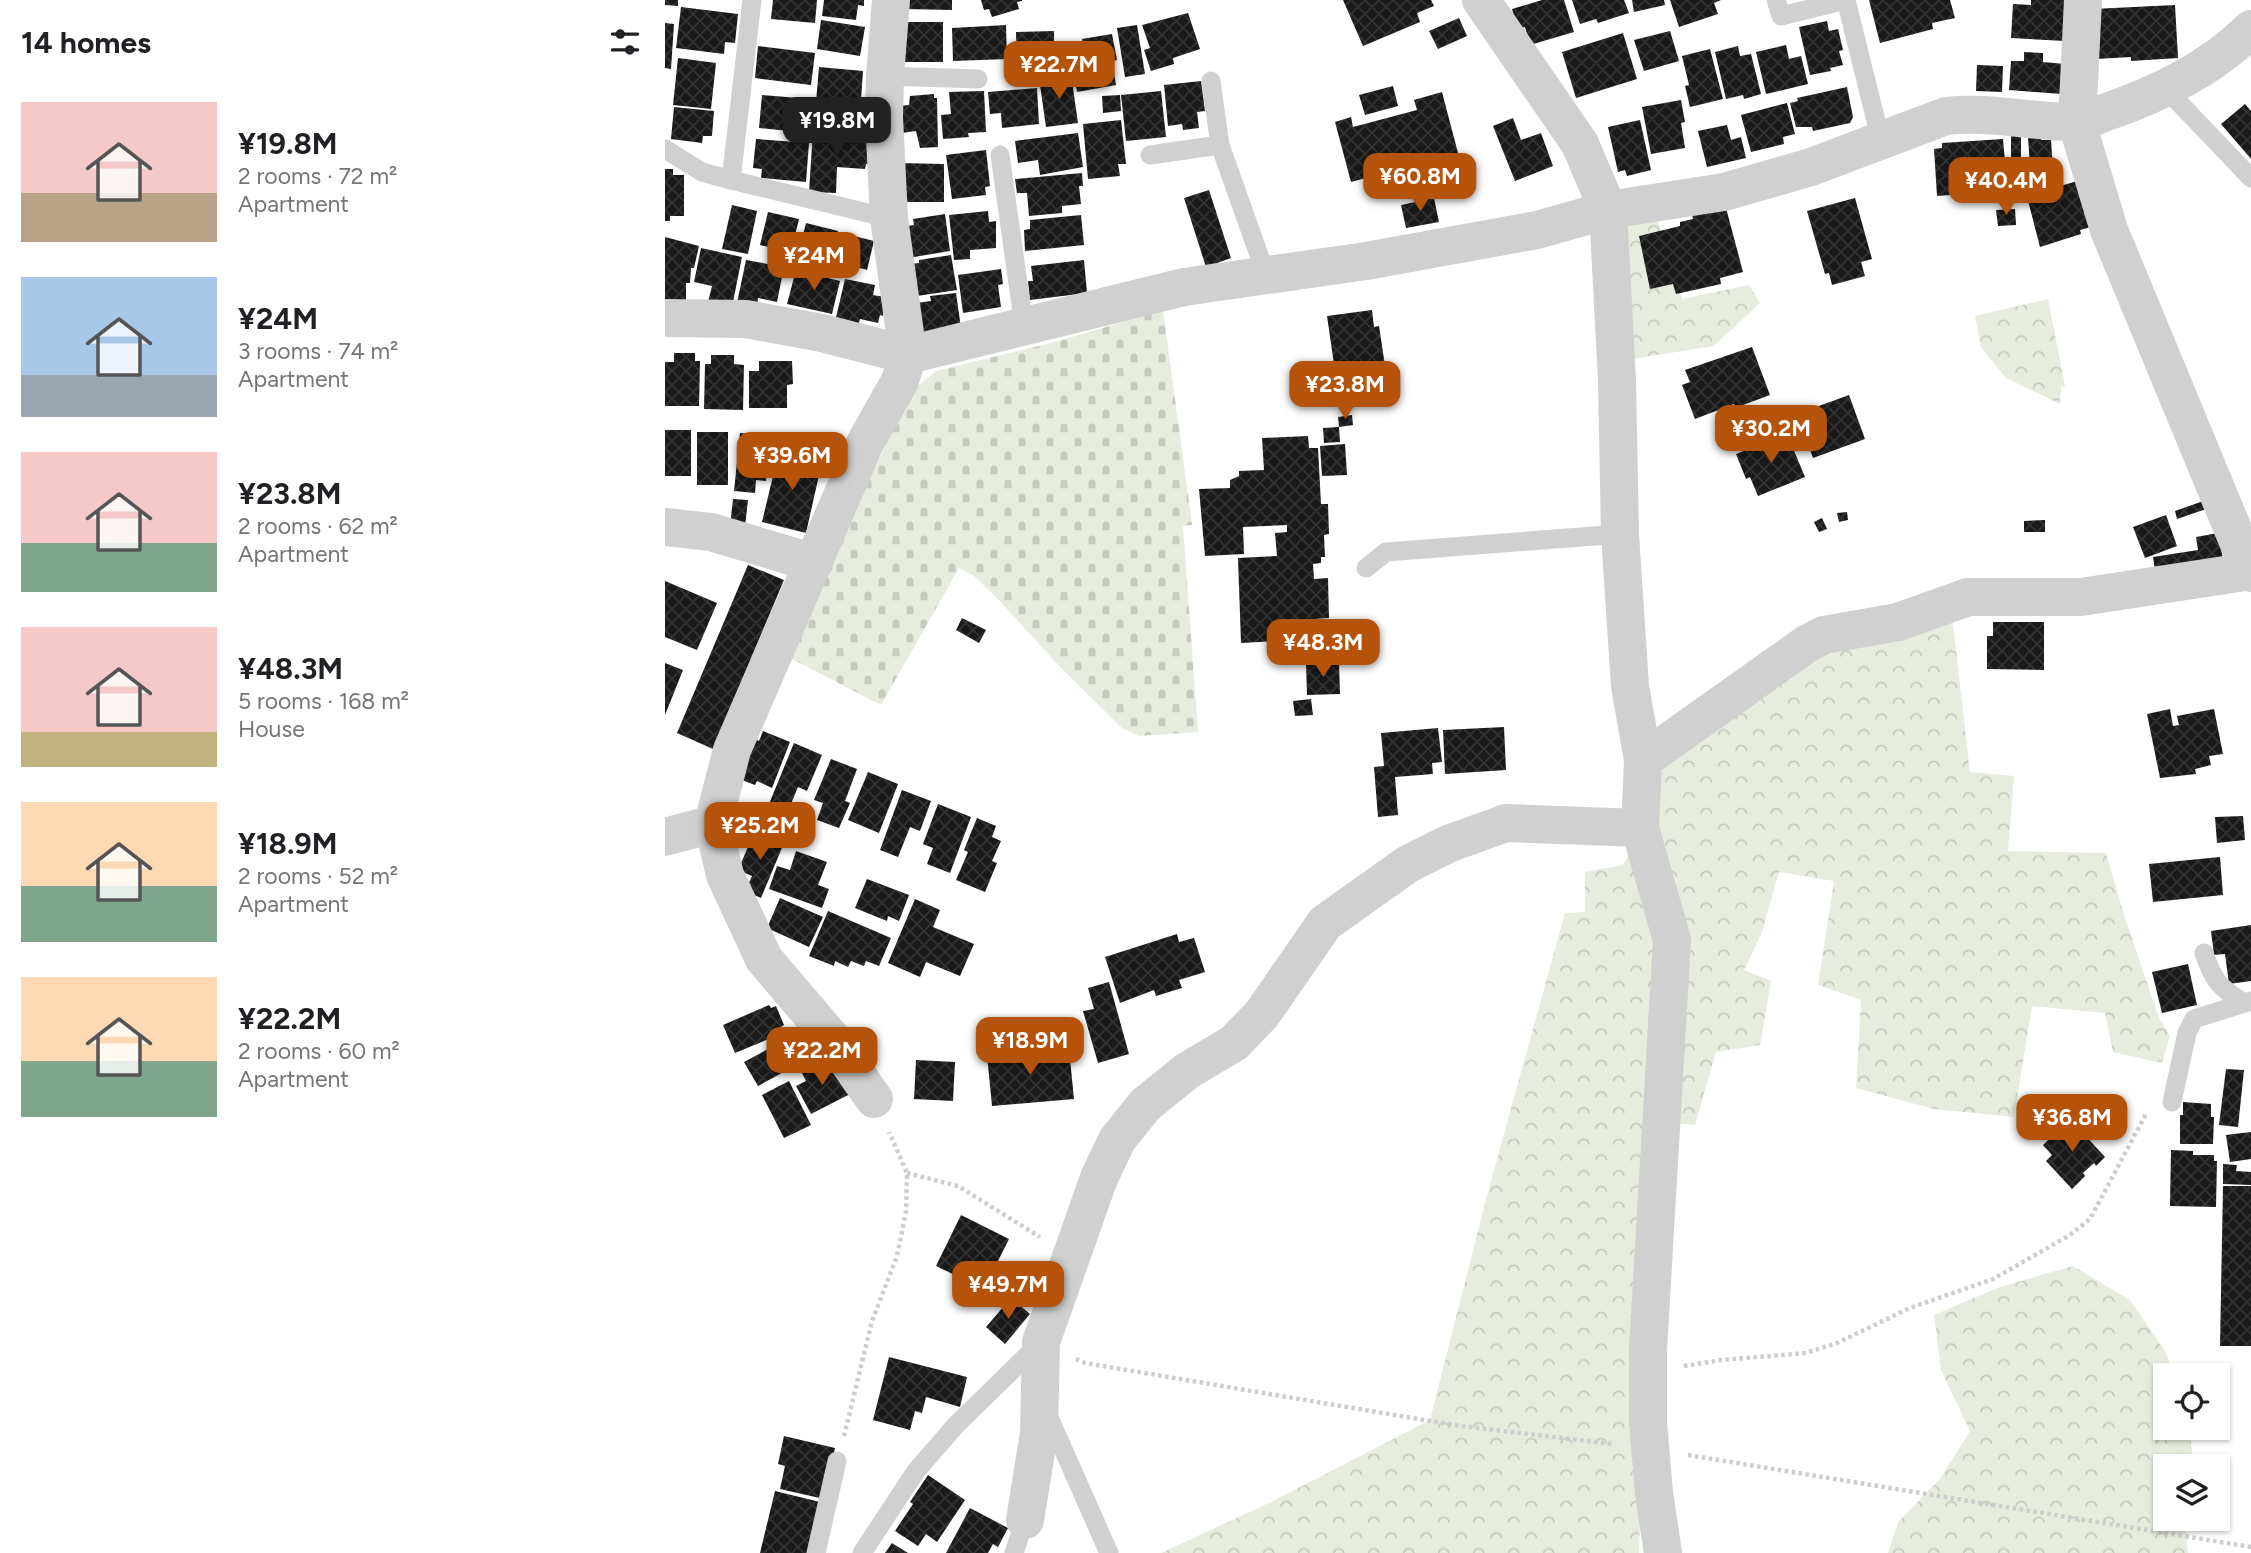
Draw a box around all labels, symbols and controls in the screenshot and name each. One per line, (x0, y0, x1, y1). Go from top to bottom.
icon: filters (606, 23, 644, 61)
text: 14 homes (21, 24, 151, 61)
pin: ¥22.7M (1002, 42, 1116, 101)
text: ¥22.7M (1020, 50, 1098, 78)
pin: ¥19.8M (780, 97, 894, 157)
text: ¥19.8M (799, 106, 875, 134)
text: ¥19.8M (238, 125, 337, 162)
icon: home (77, 130, 161, 214)
pin: ¥60.8M (1363, 154, 1477, 213)
pin: ¥40.4M (1949, 158, 2063, 217)
text: 2 rooms · 72 m² (238, 162, 397, 190)
text: ¥60.8M (1379, 162, 1461, 190)
text: ¥40.4M (1964, 166, 2048, 194)
text: Apartment (238, 190, 349, 218)
pin: ¥24M (773, 232, 855, 292)
text: ¥24M (783, 241, 845, 269)
text: ¥24M (238, 300, 318, 337)
icon: home (77, 305, 161, 389)
text: 3 rooms · 74 m² (238, 337, 398, 365)
pin: ¥23.8M (1288, 362, 1402, 421)
text: Apartment (238, 365, 349, 393)
text: ¥23.8M (1305, 370, 1385, 398)
pin: ¥30.2M (1714, 406, 1828, 465)
text: ¥30.2M (1731, 414, 1811, 442)
pin: ¥39.6M (735, 433, 849, 492)
text: ¥39.6M (753, 441, 831, 469)
text: ¥23.8M (238, 475, 341, 512)
icon: home (77, 480, 161, 564)
text: 2 rooms · 62 m² (238, 512, 398, 540)
text: Apartment (238, 540, 349, 568)
pin: ¥48.3M (1266, 620, 1380, 679)
text: ¥48.3M (1283, 628, 1363, 656)
text: ¥48.3M (238, 650, 343, 687)
icon: home (77, 655, 161, 739)
text: 5 rooms · 168 m² (238, 687, 409, 715)
text: House (238, 715, 305, 743)
pin: ¥25.2M (703, 802, 817, 862)
text: ¥25.2M (720, 811, 800, 839)
text: ¥18.9M (238, 825, 337, 862)
icon: home (77, 830, 161, 914)
text: 2 rooms · 52 m² (238, 862, 398, 890)
text: Apartment (238, 890, 349, 918)
text: ¥22.2M (238, 1000, 341, 1037)
icon: home (77, 1005, 161, 1089)
pin: ¥18.9M (973, 1018, 1087, 1077)
text: ¥18.9M (992, 1026, 1068, 1054)
pin: ¥22.2M (765, 1028, 879, 1087)
text: ¥22.2M (782, 1036, 862, 1064)
text: 2 rooms · 60 m² (238, 1037, 400, 1065)
text: Apartment (238, 1065, 349, 1093)
pin: ¥36.8M (2015, 1094, 2129, 1154)
text: ¥36.8M (2032, 1103, 2112, 1131)
pin: ¥49.7M (951, 1262, 1065, 1321)
text: ¥49.7M (968, 1270, 1048, 1298)
map controls (2153, 1363, 2230, 1531)
button: locate (2153, 1363, 2230, 1440)
button: layers (2153, 1454, 2230, 1531)

